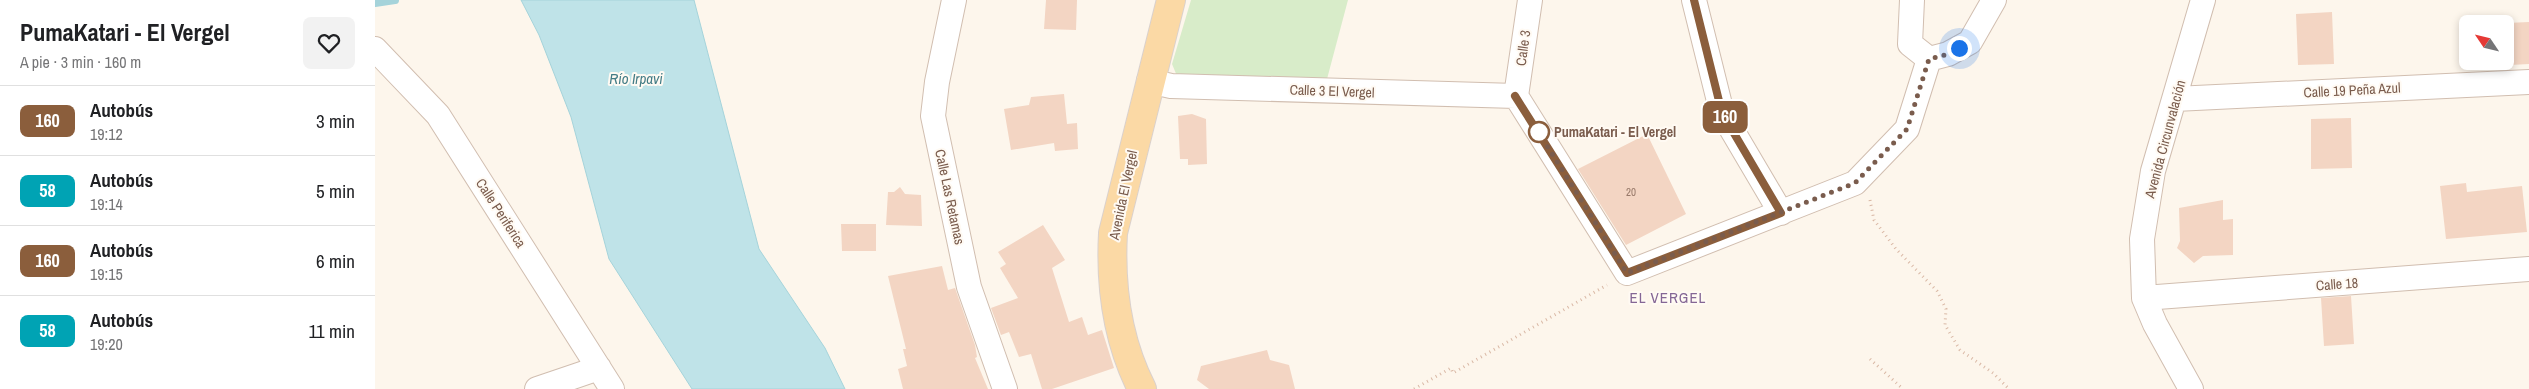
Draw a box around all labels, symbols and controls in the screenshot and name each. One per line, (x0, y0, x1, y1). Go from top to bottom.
north arrow (2459, 15, 2514, 70)
map controls (2459, 15, 2514, 70)
text: PumaKatari - El Vergel (20, 16, 230, 48)
button: heart (303, 17, 355, 69)
street label: Calle 3 (1512, 29, 1534, 67)
your location (1947, 36, 1972, 61)
text: A pie · 3 min · 160 m (20, 51, 141, 73)
water label: Río Irpavi (609, 68, 663, 89)
street label: Avenida Circunvalación (2140, 78, 2189, 201)
street label: Calle 19 Peña Azul (2303, 78, 2401, 102)
street label: Calle 3 El Vergel (1289, 81, 1375, 101)
text: Autobús (90, 97, 153, 123)
line badge: 160 (1696, 101, 1754, 133)
text: 160 (1713, 104, 1737, 129)
text: 160 (35, 108, 60, 133)
text: 3 min (316, 108, 355, 134)
marker: PumaKatari - El Vergel (1528, 121, 1550, 143)
text: 19:12 (90, 123, 123, 145)
place label: PumaKatari - El Vergel (1554, 123, 1676, 141)
street label: Calle Las Retamas (931, 148, 969, 247)
street label: Avenida El Vergel (1105, 149, 1141, 242)
text: Autobús (90, 167, 153, 193)
street label: Calle Periferica (472, 175, 530, 252)
text: 58 (39, 178, 56, 203)
text: 5 min (316, 178, 355, 204)
house number: 20 (1626, 185, 1636, 199)
text: 19:14 (90, 193, 123, 215)
text: Autobús (90, 237, 153, 263)
text: 160 (35, 248, 60, 273)
text: 6 min (316, 248, 355, 274)
text: 19:15 (90, 263, 123, 285)
street label: Calle 18 (2315, 274, 2359, 294)
district label: EL VERGEL (1630, 287, 1706, 308)
text: Autobús (90, 307, 153, 333)
text: 58 (39, 318, 56, 343)
text: 11 min (309, 318, 355, 344)
text: 19:20 (90, 333, 123, 355)

